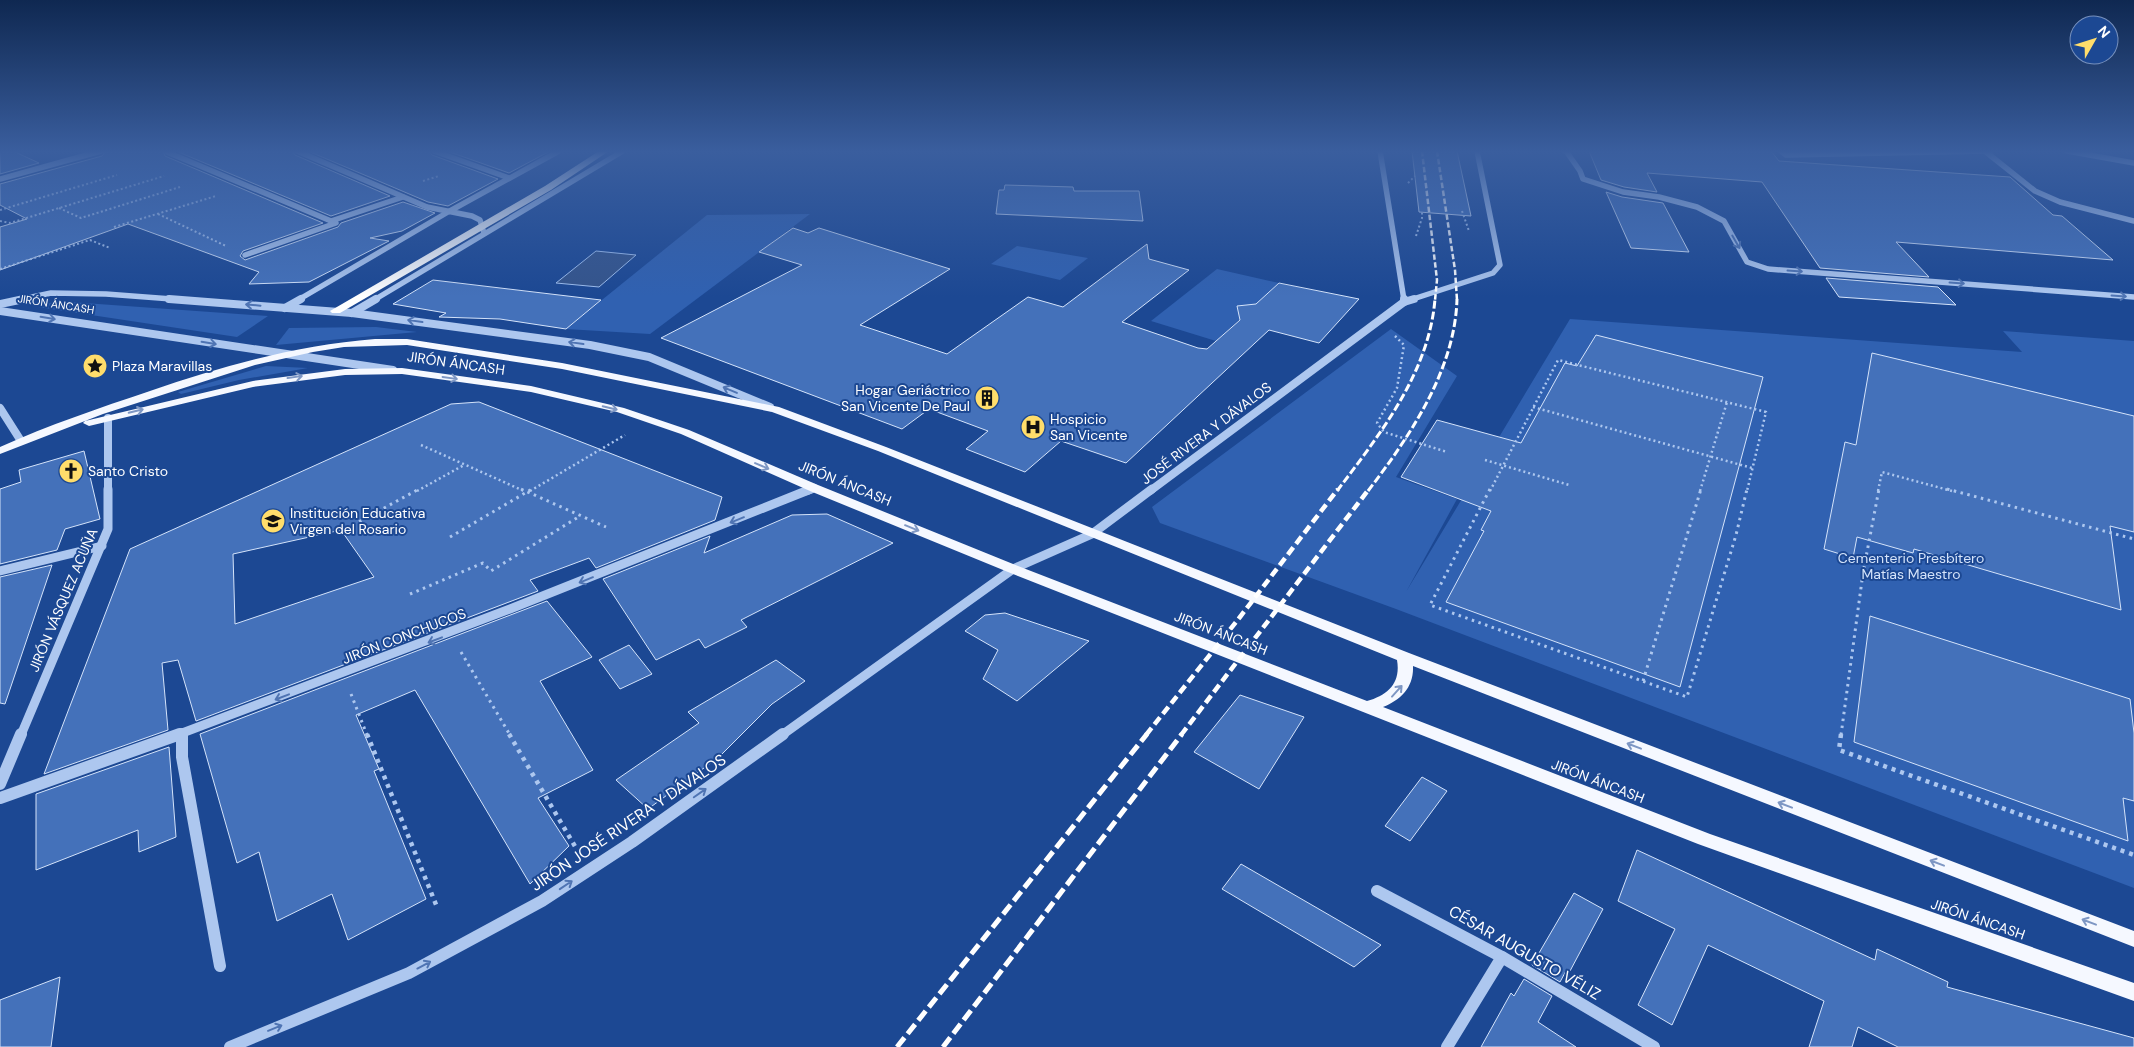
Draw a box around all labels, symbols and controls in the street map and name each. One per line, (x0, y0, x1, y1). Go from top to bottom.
north arrow (2069, 15, 2119, 65)
text: N (2094, 22, 2114, 41)
one-way arrow (1731, 235, 1741, 250)
one-way arrow (1787, 266, 1803, 276)
one-way arrow (1949, 279, 1965, 288)
street label: JIRÓN ÁNCASH (17, 291, 95, 317)
one-way arrow (2111, 291, 2127, 300)
one-way arrow (246, 301, 262, 310)
one-way arrow (40, 313, 56, 323)
one-way arrow (407, 316, 423, 326)
one-way arrow (201, 338, 217, 348)
one-way arrow (568, 338, 584, 348)
street label: JIRÓN ÁNCASH (406, 347, 506, 379)
place icon: Plaza Maravillas (82, 353, 108, 379)
place label: Plaza Maravillas (112, 357, 212, 375)
one-way arrow (287, 372, 303, 382)
one-way arrow (442, 373, 458, 383)
street label: JOSÉ RIVERA Y DÁVALOS (1137, 378, 1275, 488)
place label: Hogar Geriáctrico San Vicente De Paul (841, 381, 970, 415)
one-way arrow (723, 385, 738, 394)
building icon: Hogar Geriáctrico San Vicente De Paul (974, 385, 1000, 411)
one-way arrow (602, 404, 618, 413)
one-way arrow (128, 406, 144, 415)
place label: Hospicio San Vicente (1050, 410, 1128, 444)
hospital icon: Hospicio San Vicente (1020, 414, 1046, 440)
street label: JIRÓN ÁNCASH (796, 456, 894, 510)
church icon: Santo Cristo (58, 458, 84, 484)
one-way arrow (754, 461, 769, 471)
place label: Santo Cristo (88, 462, 168, 480)
place label: Institución Educativa Virgen del Rosario (290, 504, 425, 538)
school or university icon: Institución Educativa Virgen del Rosario (260, 508, 286, 534)
one-way arrow (730, 516, 745, 525)
one-way arrow (904, 524, 919, 533)
street label: JIRÓN VÁSQUEZ ACUÑA (25, 525, 101, 675)
park label: Cementerio Presbítero Matías Maestro (1838, 549, 1984, 583)
one-way arrow (579, 576, 594, 585)
street label: JIRÓN CONCHUCOS (340, 604, 468, 668)
street label: JIRÓN ÁNCASH (1172, 607, 1270, 659)
one-way arrow (427, 636, 443, 645)
one-way arrow (1391, 684, 1403, 697)
one-way arrow (275, 693, 291, 702)
one-way arrow (1627, 741, 1642, 750)
street label: JIRÓN JOSÉ RIVERA Y DÁVALOS (527, 749, 730, 896)
street label: JIRÓN ÁNCASH (1549, 755, 1647, 807)
one-way arrow (693, 788, 706, 799)
one-way arrow (1778, 799, 1793, 809)
one-way arrow (1930, 858, 1945, 867)
one-way arrow (559, 880, 573, 891)
street label: JIRÓN ÁNCASH (1928, 894, 2028, 944)
street label: CÉSAR AUGUSTO VÉLIZ (1445, 900, 1604, 1005)
one-way arrow (2081, 916, 2096, 925)
one-way arrow (417, 960, 432, 970)
one-way arrow (267, 1023, 282, 1033)

